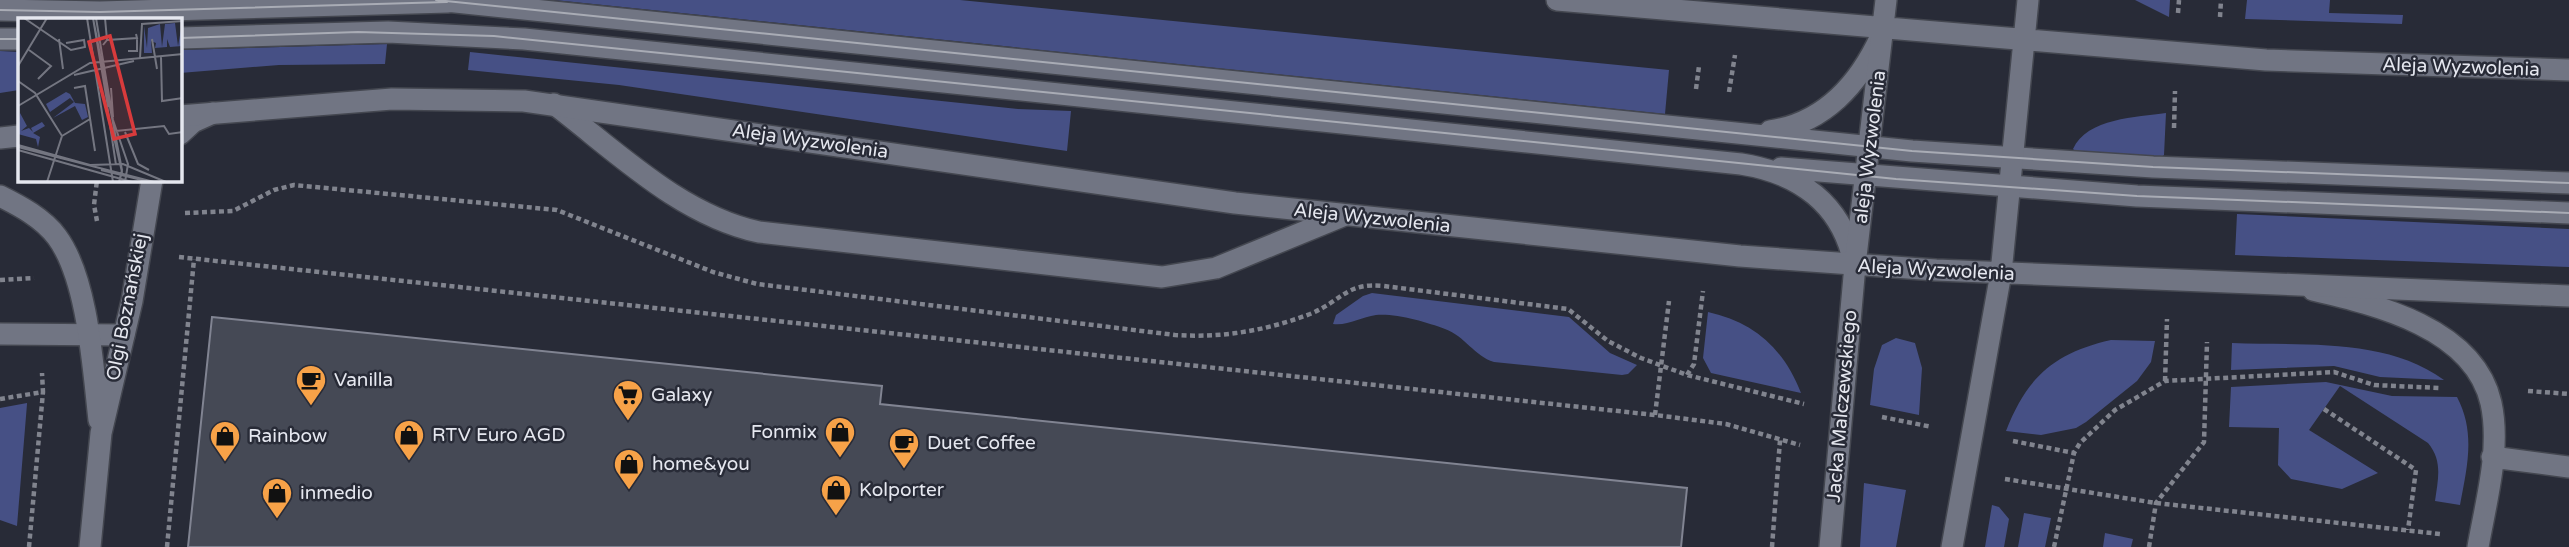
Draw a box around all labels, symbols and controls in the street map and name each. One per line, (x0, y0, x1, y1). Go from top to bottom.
inset map (18, 18, 182, 182)
street label: Aleja Wyzwolenia (2382, 53, 2540, 81)
street label: aleja Wyzwolenia (1850, 69, 1890, 225)
street label: Aleja Wyzwolenia (730, 119, 890, 163)
street label: Aleja Wyzwolenia (1292, 199, 1452, 237)
street label: Olgi Boznańskiej (102, 232, 152, 382)
street label: Aleja Wyzwolenia (1857, 255, 2015, 285)
street label: Jacka Malczewskiego (1823, 309, 1861, 503)
cafe icon: Vanilla (294, 363, 328, 407)
place label: Vanilla (334, 369, 393, 391)
supermarket icon: Galaxy (611, 378, 645, 422)
place label: Galaxy (651, 384, 712, 406)
shop icon: Fonmix (823, 415, 857, 459)
shop icon: RTV Euro AGD (392, 418, 426, 462)
shop icon: Rainbow (208, 419, 242, 463)
place label: Fonmix (751, 421, 817, 443)
place label: RTV Euro AGD (432, 424, 565, 446)
place label: Rainbow (248, 425, 327, 447)
cafe icon: Duet Coffee (887, 426, 921, 470)
place label: Duet Coffee (927, 432, 1036, 454)
shop icon: home&you (612, 447, 646, 491)
place label: home&you (652, 453, 750, 475)
shop icon: Kolporter (819, 473, 853, 517)
shop icon: inmedio (260, 476, 294, 520)
place label: Kolporter (859, 479, 945, 501)
place label: inmedio (300, 482, 373, 504)

